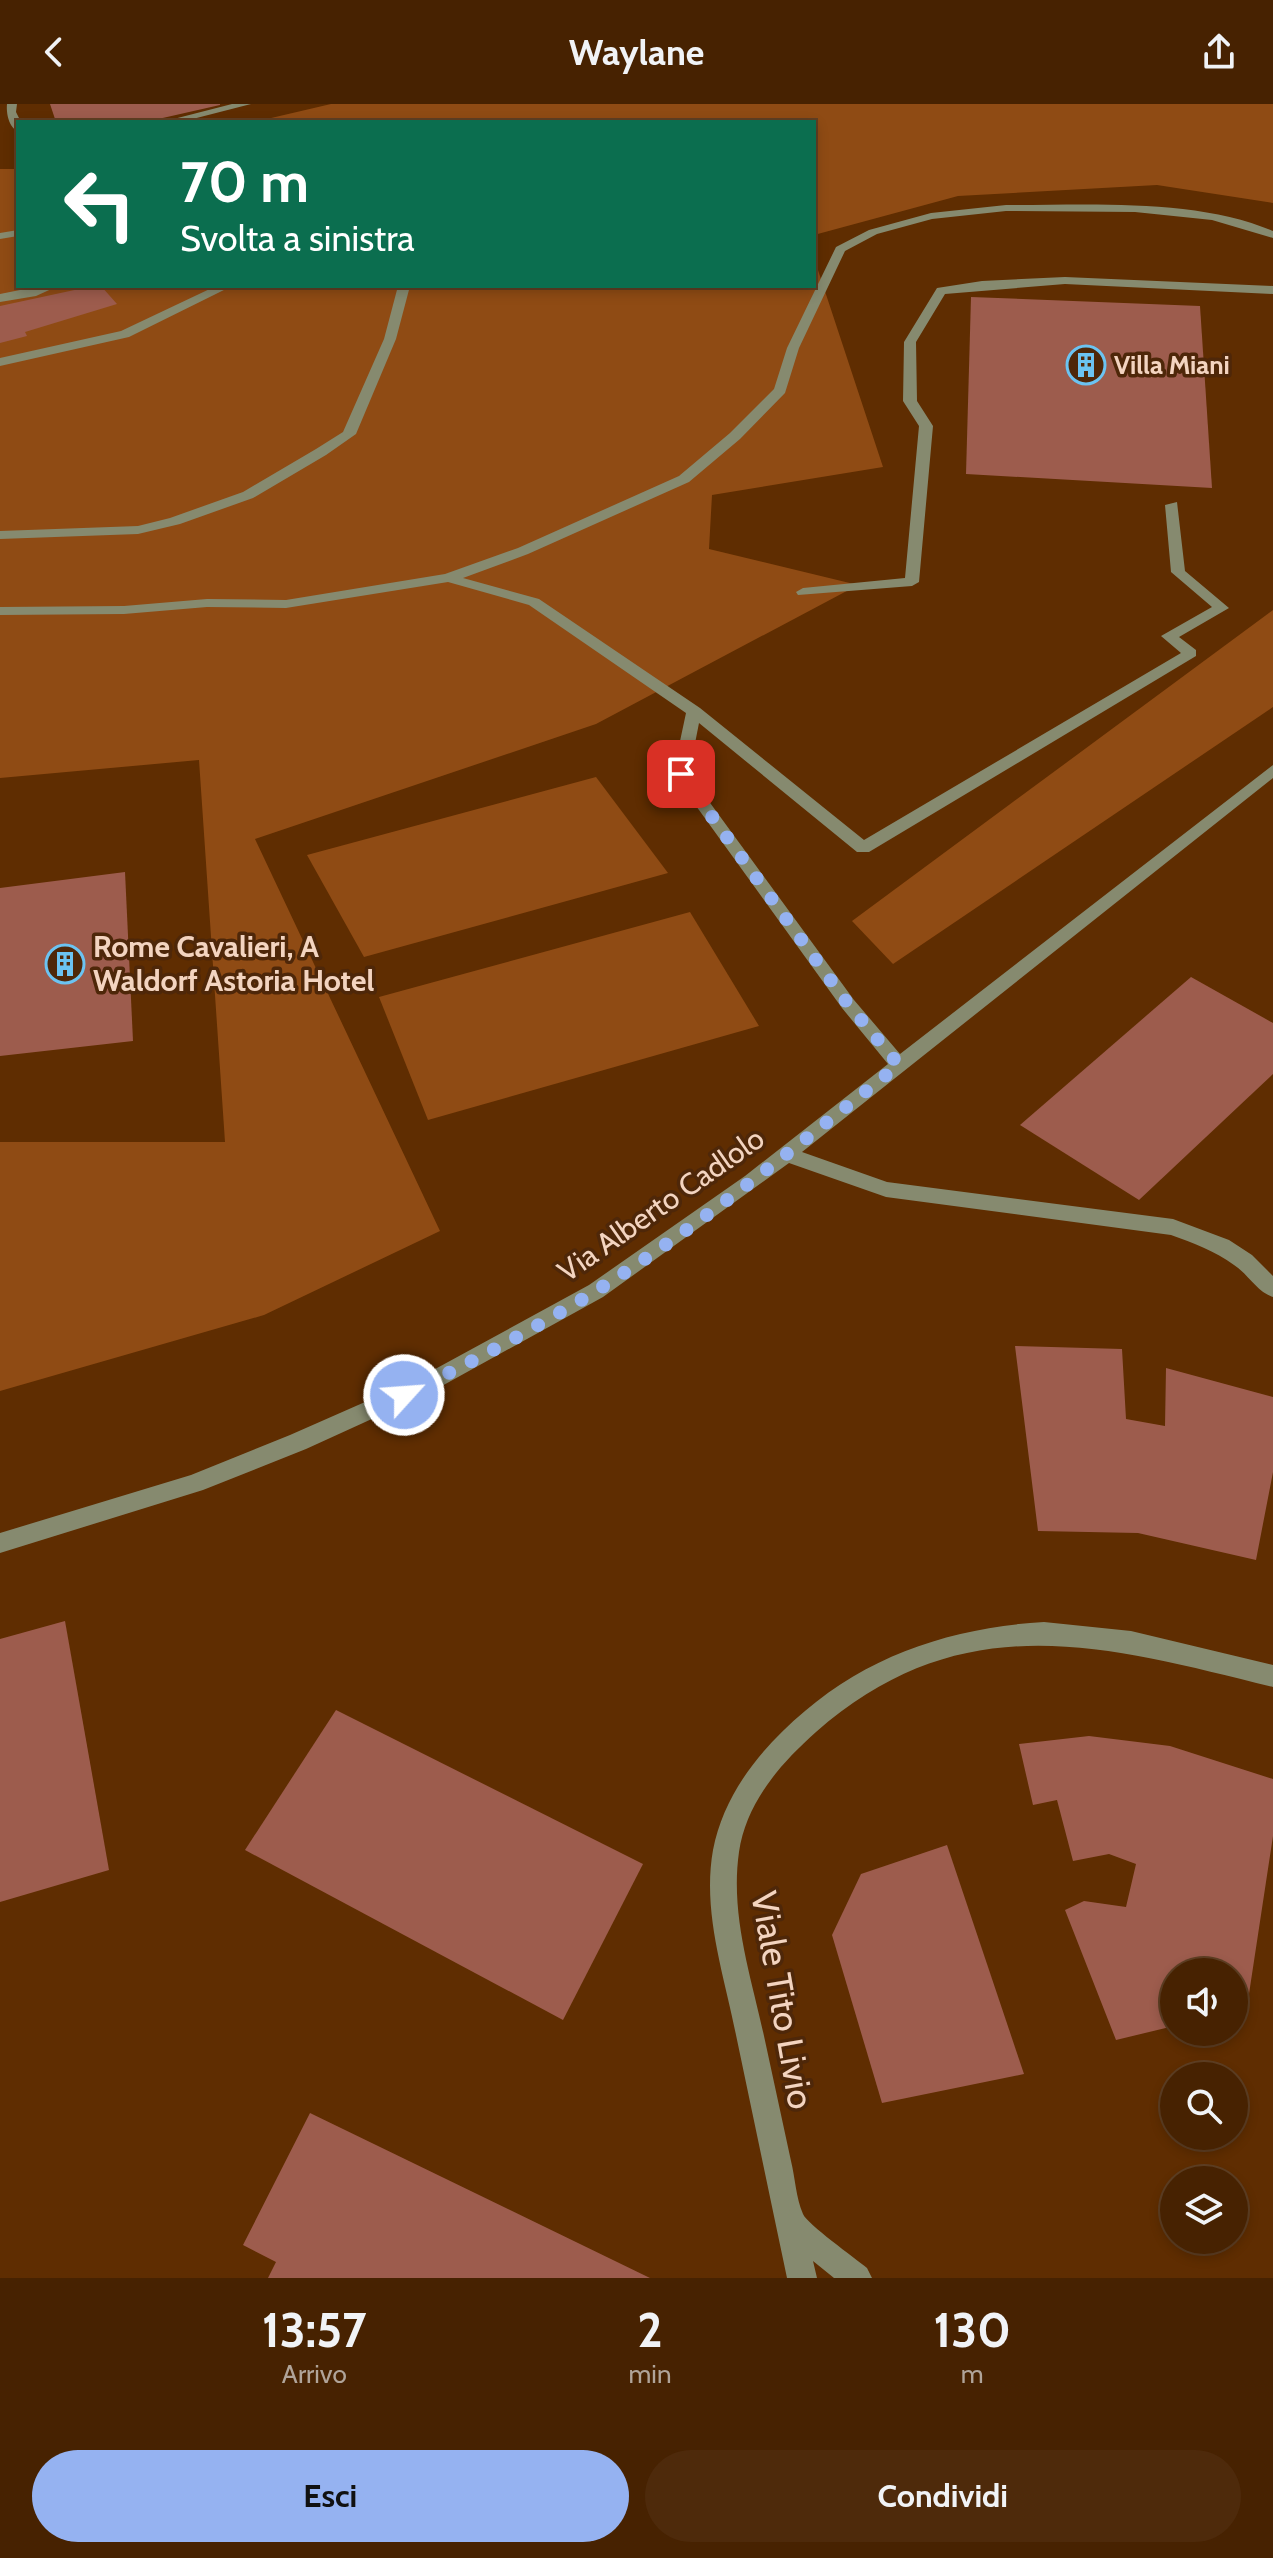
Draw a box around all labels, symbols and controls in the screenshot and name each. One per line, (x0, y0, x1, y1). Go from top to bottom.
icon: back (32, 30, 76, 74)
text: Waylane (569, 30, 704, 74)
icon: share (1197, 30, 1241, 74)
text: 70 m (180, 148, 309, 216)
icon: left (48, 152, 152, 256)
text: Svolta a sinistra (180, 216, 415, 260)
building icon: Villa Miani (1065, 344, 1107, 386)
place label: Villa Miani (1114, 349, 1230, 381)
pin (647, 740, 715, 808)
icon: arrive (659, 752, 703, 796)
place label: Rome Cavalieri, A Waldorf Astoria Hotel (93, 928, 374, 999)
building icon: Rome Cavalieri, A Waldorf Astoria Hotel (44, 943, 86, 985)
street label: Via Alberto Cadlolo (550, 1120, 771, 1290)
position arrow (362, 1353, 446, 1437)
street label: Viale Tito Livio (742, 1888, 824, 2112)
map controls (1160, 1958, 1248, 2254)
button: sound (1160, 1958, 1248, 2046)
button: search (1160, 2062, 1248, 2150)
button: layers (1160, 2166, 1248, 2254)
text: 13:57 (262, 2301, 367, 2359)
text: 2 (637, 2301, 663, 2359)
text: 130 (933, 2301, 1011, 2359)
text: Arrivo (282, 2358, 347, 2390)
text: min (629, 2358, 671, 2390)
text: m (961, 2358, 984, 2390)
button: Esci (32, 2450, 629, 2542)
button: Condividi (645, 2450, 1241, 2542)

